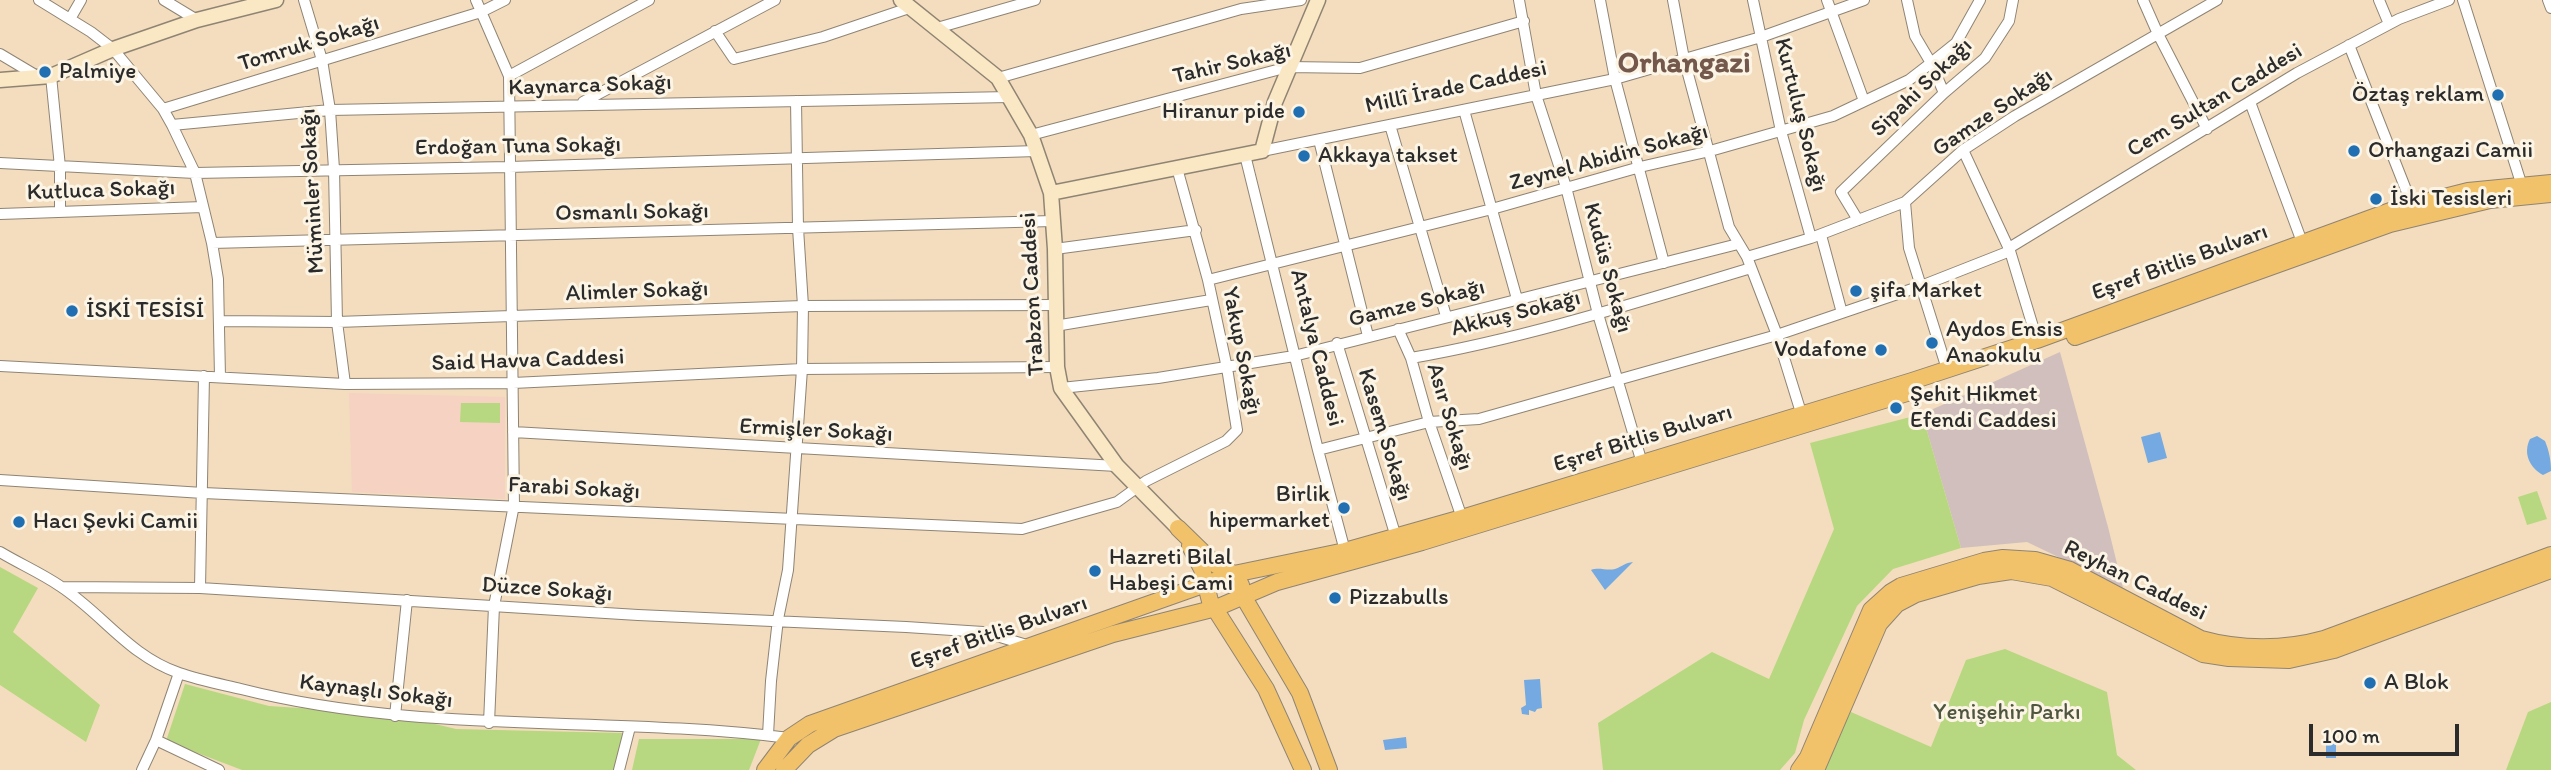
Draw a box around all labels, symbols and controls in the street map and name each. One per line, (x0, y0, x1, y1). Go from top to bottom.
street label: Tomruk Sokağı (235, 10, 383, 78)
street label: Sipahi Sokağı (1865, 33, 1979, 143)
street label: Kurtuluş Sokağı (1768, 35, 1832, 195)
street label: Tahir Sokağı (1170, 37, 1294, 91)
street label: Cem Sultan Caddesi (2122, 38, 2308, 164)
district label: Orhangazi (1617, 46, 1751, 82)
street label: Millî İrade Caddesi (1363, 55, 1549, 121)
place label: Palmiye (59, 58, 136, 86)
street label: Gamze Sokağı (1928, 63, 2058, 163)
marker: Palmiye (37, 64, 53, 80)
street label: Kaynarca Sokağı (508, 69, 672, 103)
place label: Öztaş reklam (2352, 81, 2484, 109)
marker: Öztaş reklam (2490, 87, 2506, 103)
place label: Hiranur pide (1162, 98, 1285, 126)
marker: Hiranur pide (1291, 104, 1307, 120)
street label: Müminler Sokağı (295, 108, 331, 274)
street label: Zeynel Abidin Sokağı (1507, 118, 1711, 198)
street label: Erdoğan Tuna Sokağı (415, 131, 621, 163)
place label: Orhangazi Camii (2368, 137, 2533, 165)
place label: Akkaya takset (1318, 142, 1458, 170)
marker: Orhangazi Camii (2346, 143, 2362, 159)
marker: Akkaya takset (1296, 148, 1312, 164)
street label: Kutluca Sokağı (26, 175, 176, 207)
place label: İski Tesisleri (2390, 185, 2512, 213)
marker: İski Tesisleri (2368, 191, 2384, 207)
street label: Osmanlı Sokağı (555, 198, 709, 228)
street label: Kudüs Sokağı (1576, 200, 1638, 336)
street label: Trabzon Caddesi (1015, 212, 1051, 376)
street label: Eşref Bitlis Bulvarı (2088, 218, 2272, 308)
street label: Antalya Caddesi (1283, 267, 1349, 429)
street label: Gamze Sokağı (1346, 274, 1488, 334)
street label: Alimler Sokağı (565, 276, 709, 308)
place label: şifa Market (1870, 277, 1982, 305)
marker: şifa Market (1848, 283, 1864, 299)
street label: Yakup Sokağı (1215, 285, 1267, 417)
street label: Akkuş Sokağı (1449, 285, 1583, 343)
place label: İSKİ TESİSİ (86, 297, 204, 325)
marker: İSKİ TESİSİ (64, 303, 80, 319)
place label: Aydos Ensis Anaokulu (1946, 316, 2063, 370)
marker: Aydos Ensis Anaokulu (1924, 335, 1940, 351)
place label: Vodafone (1774, 336, 1867, 364)
marker: Vodafone (1873, 342, 1889, 358)
street label: Said Havva Caddesi (431, 344, 625, 378)
street label: Asır Sokağı (1420, 360, 1478, 474)
street label: Kasem Sokağı (1351, 365, 1417, 505)
place label: Şehit Hikmet Efendi Caddesi (1910, 381, 2057, 435)
street label: Eşref Bitlis Bulvarı (1550, 399, 1736, 479)
marker: Şehit Hikmet Efendi Caddesi (1888, 400, 1904, 416)
street label: Ermişler Sokağı (739, 413, 893, 449)
street label: Farabi Sokağı (507, 472, 641, 506)
place label: Birlik hipermarket (1209, 481, 1330, 535)
marker: Birlik hipermarket (1336, 500, 1352, 516)
place label: Hacı Şevki Camii (33, 508, 198, 536)
marker: Hacı Şevki Camii (11, 514, 27, 530)
street label: Reyhan Caddesi (2059, 534, 2211, 628)
place label: Hazreti Bilal Habeşi Cami (1109, 544, 1233, 598)
marker: Hazreti Bilal Habeşi Cami (1087, 563, 1103, 579)
street label: Düzce Sokağı (481, 572, 613, 608)
place label: Pizzabulls (1349, 584, 1449, 612)
street label: Eşref Bitlis Bulvarı (907, 590, 1091, 676)
marker: Pizzabulls (1327, 590, 1343, 606)
street label: Kaynaşlı Sokağı (298, 669, 454, 715)
place label: A Blok (2384, 669, 2449, 697)
marker: A Blok (2362, 675, 2378, 691)
park label: Yenişehir Parkı (1933, 699, 2081, 727)
scale bar (2313, 710, 2464, 754)
text: 100 m (2322, 723, 2380, 748)

